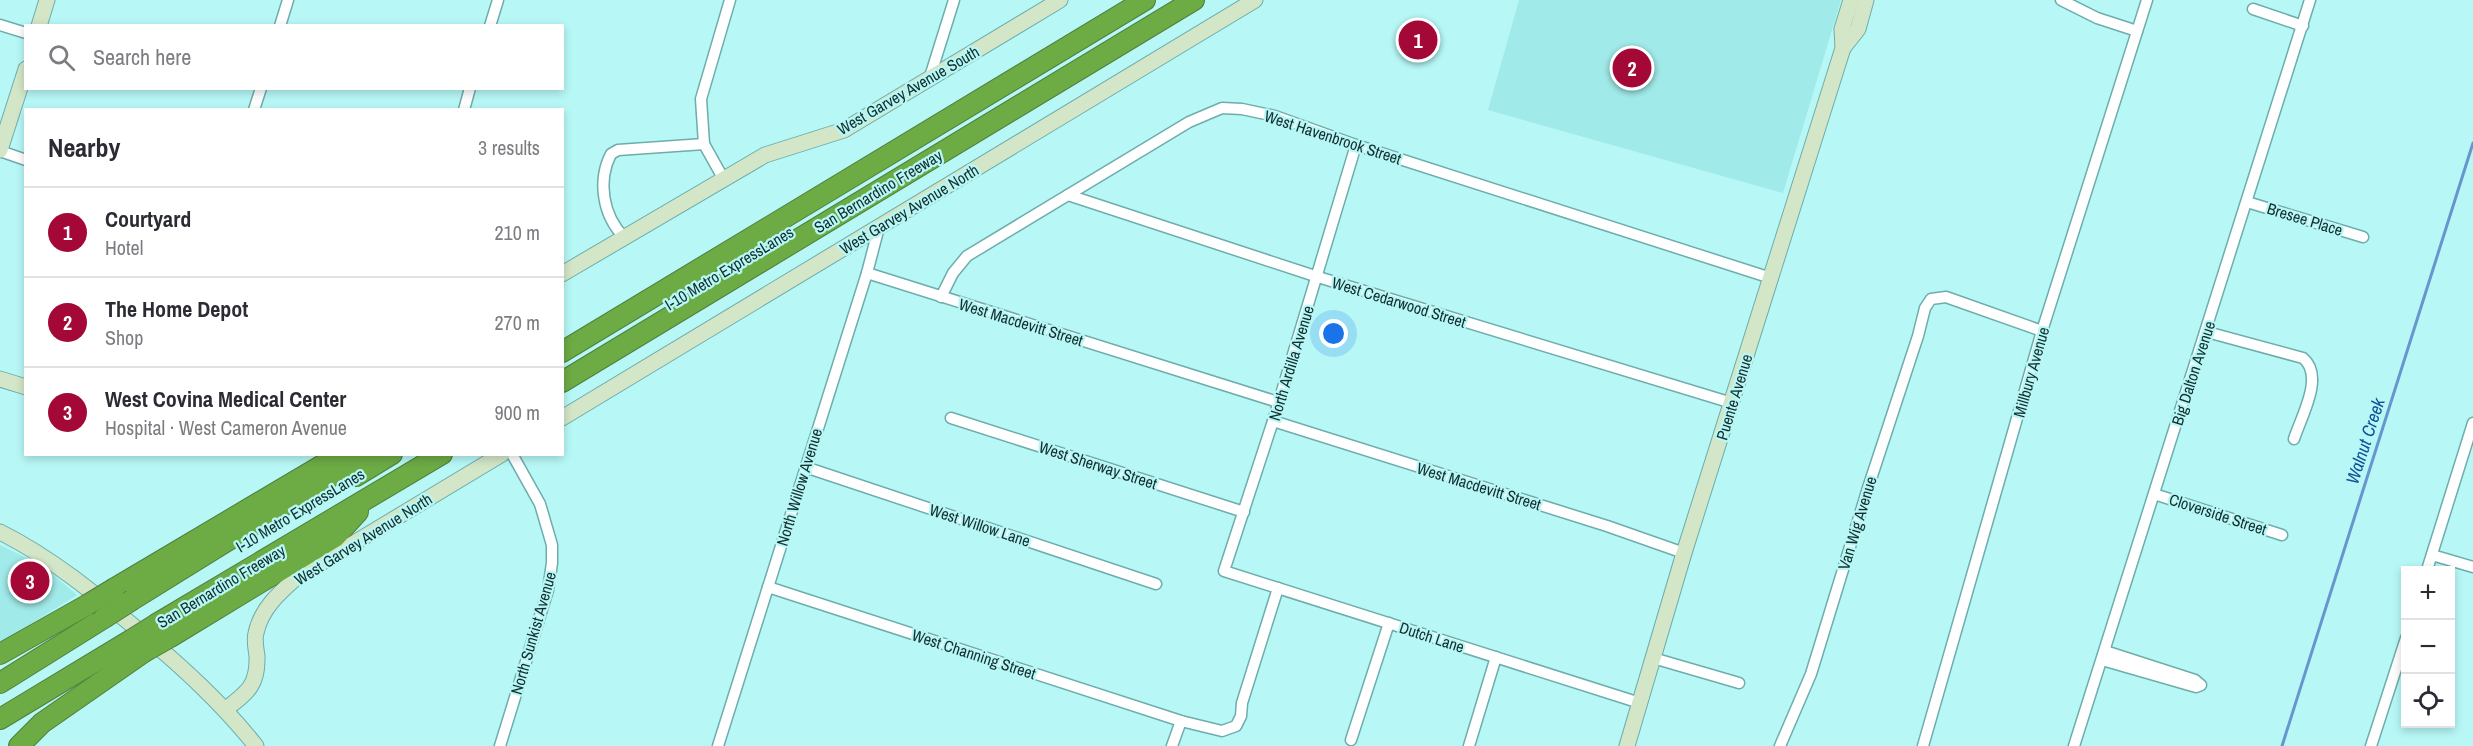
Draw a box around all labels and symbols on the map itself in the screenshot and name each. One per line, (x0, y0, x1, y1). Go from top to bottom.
pin: 1 (1398, 18, 1438, 63)
street label: West Garvey Avenue South (833, 40, 983, 140)
pin: 2 (1612, 46, 1652, 90)
street label: West Havenbrook Street (1262, 104, 1405, 170)
street label: San Bernardino Freeway (810, 144, 947, 238)
street label: West Garvey Avenue North (835, 159, 983, 259)
street label: Bresee Place (2264, 197, 2346, 241)
street label: I-10 Metro ExpressLanes (661, 221, 797, 315)
street label: West Cedarwood Street (1329, 271, 1469, 333)
street label: West Macdevitt Street (956, 293, 1086, 351)
street label: North Ardilla Avenue (1263, 303, 1319, 423)
street label: Big Dalton Avenue (2166, 318, 2220, 428)
your location (1319, 319, 1348, 348)
street label: Millbury Avenue (2008, 324, 2054, 420)
street label: Puente Avenue (1710, 351, 1758, 443)
water label: Walnut Creek (2339, 394, 2391, 487)
street label: North Willow Avenue (771, 426, 827, 548)
street label: West Sherway Street (1036, 436, 1160, 495)
street label: West Macdevitt Street (1414, 457, 1544, 515)
street label: I-10 Metro ExpressLanes (232, 463, 368, 557)
street label: Van Wig Avenue (1832, 474, 1882, 572)
street label: West Garvey Avenue North (290, 488, 436, 590)
street label: Cloverside Street (2166, 488, 2270, 540)
street label: West Willow Lane (927, 498, 1033, 552)
street label: San Bernardino Freeway (153, 539, 290, 633)
pin: 3 (10, 558, 50, 604)
street label: North Sunkist Avenue (505, 569, 561, 697)
street label: Dutch Lane (1397, 616, 1467, 658)
street label: West Channing Street (909, 624, 1039, 684)

